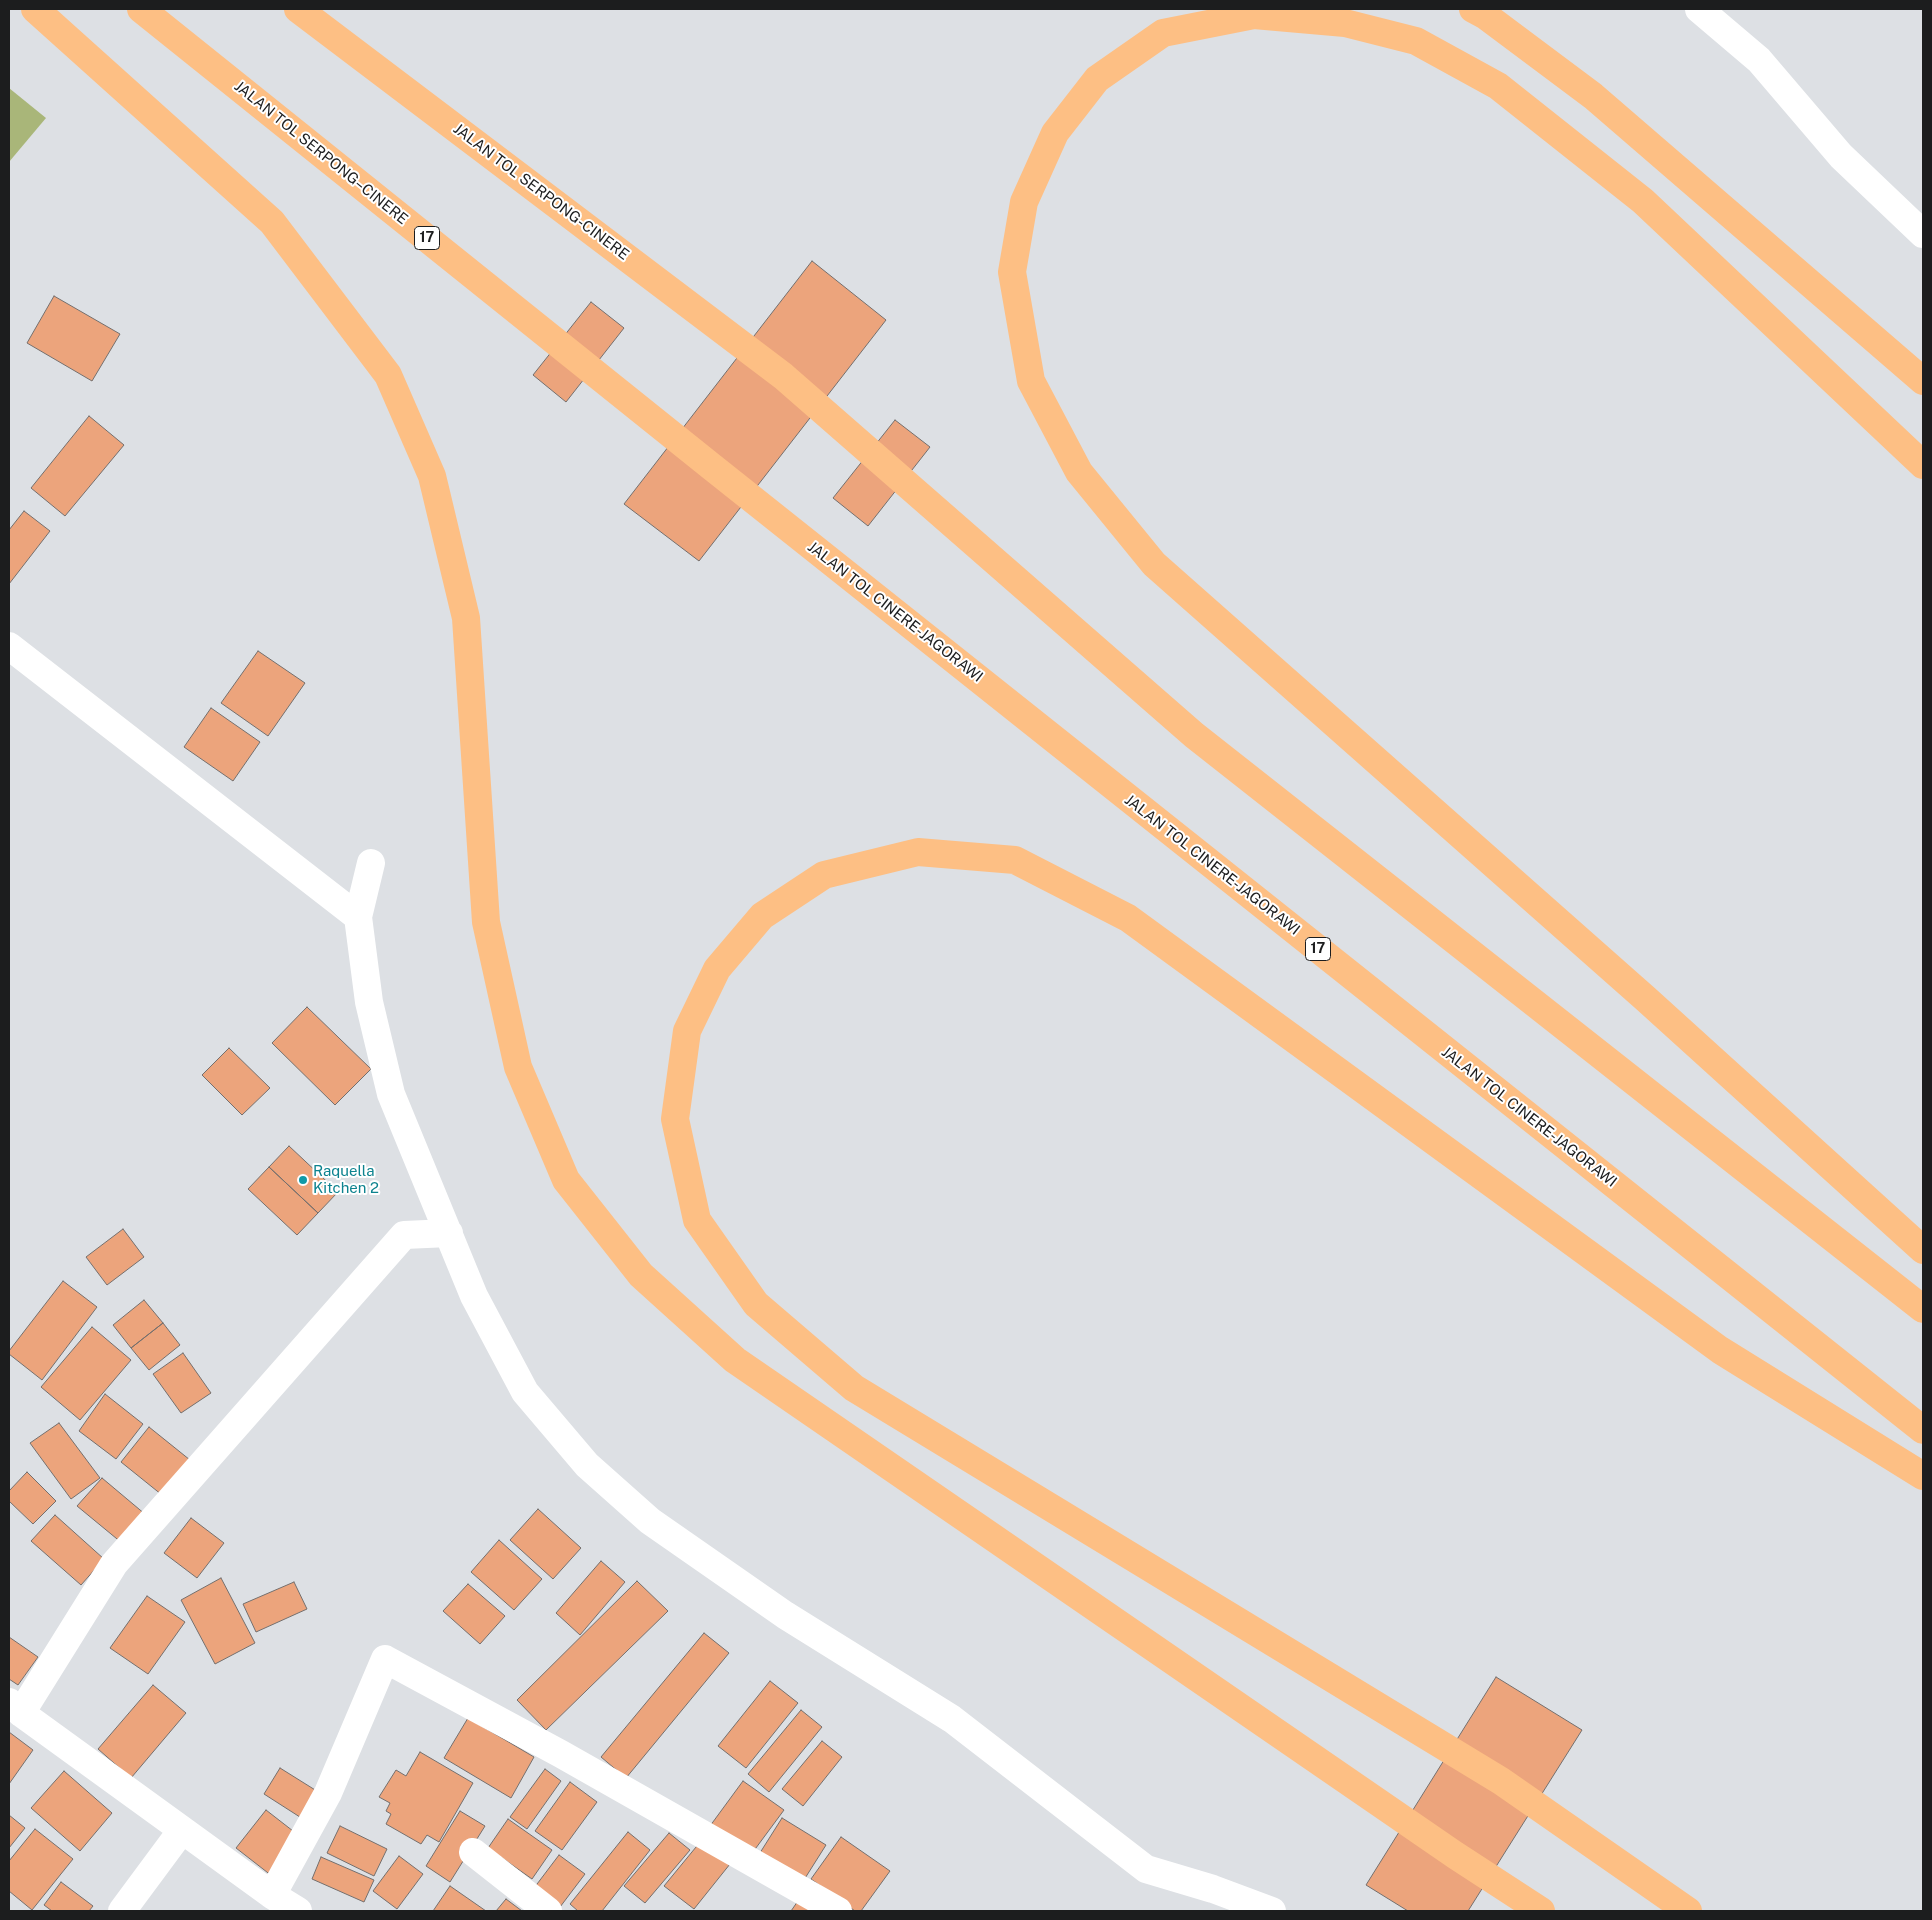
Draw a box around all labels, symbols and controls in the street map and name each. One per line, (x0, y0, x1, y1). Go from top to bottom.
street label: JALAN TOL SERPONG–CINERE (231, 77, 411, 229)
street label: JALAN TOL SERPONG-CINERE (450, 120, 632, 264)
road number: 17 (414, 227, 440, 250)
street label: JALAN TOL CINERE-JAGORAWI (804, 538, 986, 686)
street label: JALAN TOL CINERE-JAGORAWI (1121, 791, 1303, 939)
road number: 17 (1306, 938, 1330, 961)
street label: JALAN TOL CINERE-JAGORAWI (1438, 1043, 1620, 1191)
place label: Raquella Kitchen 2 (313, 1162, 379, 1197)
marker: Raquella Kitchen 2 (297, 1174, 309, 1186)

